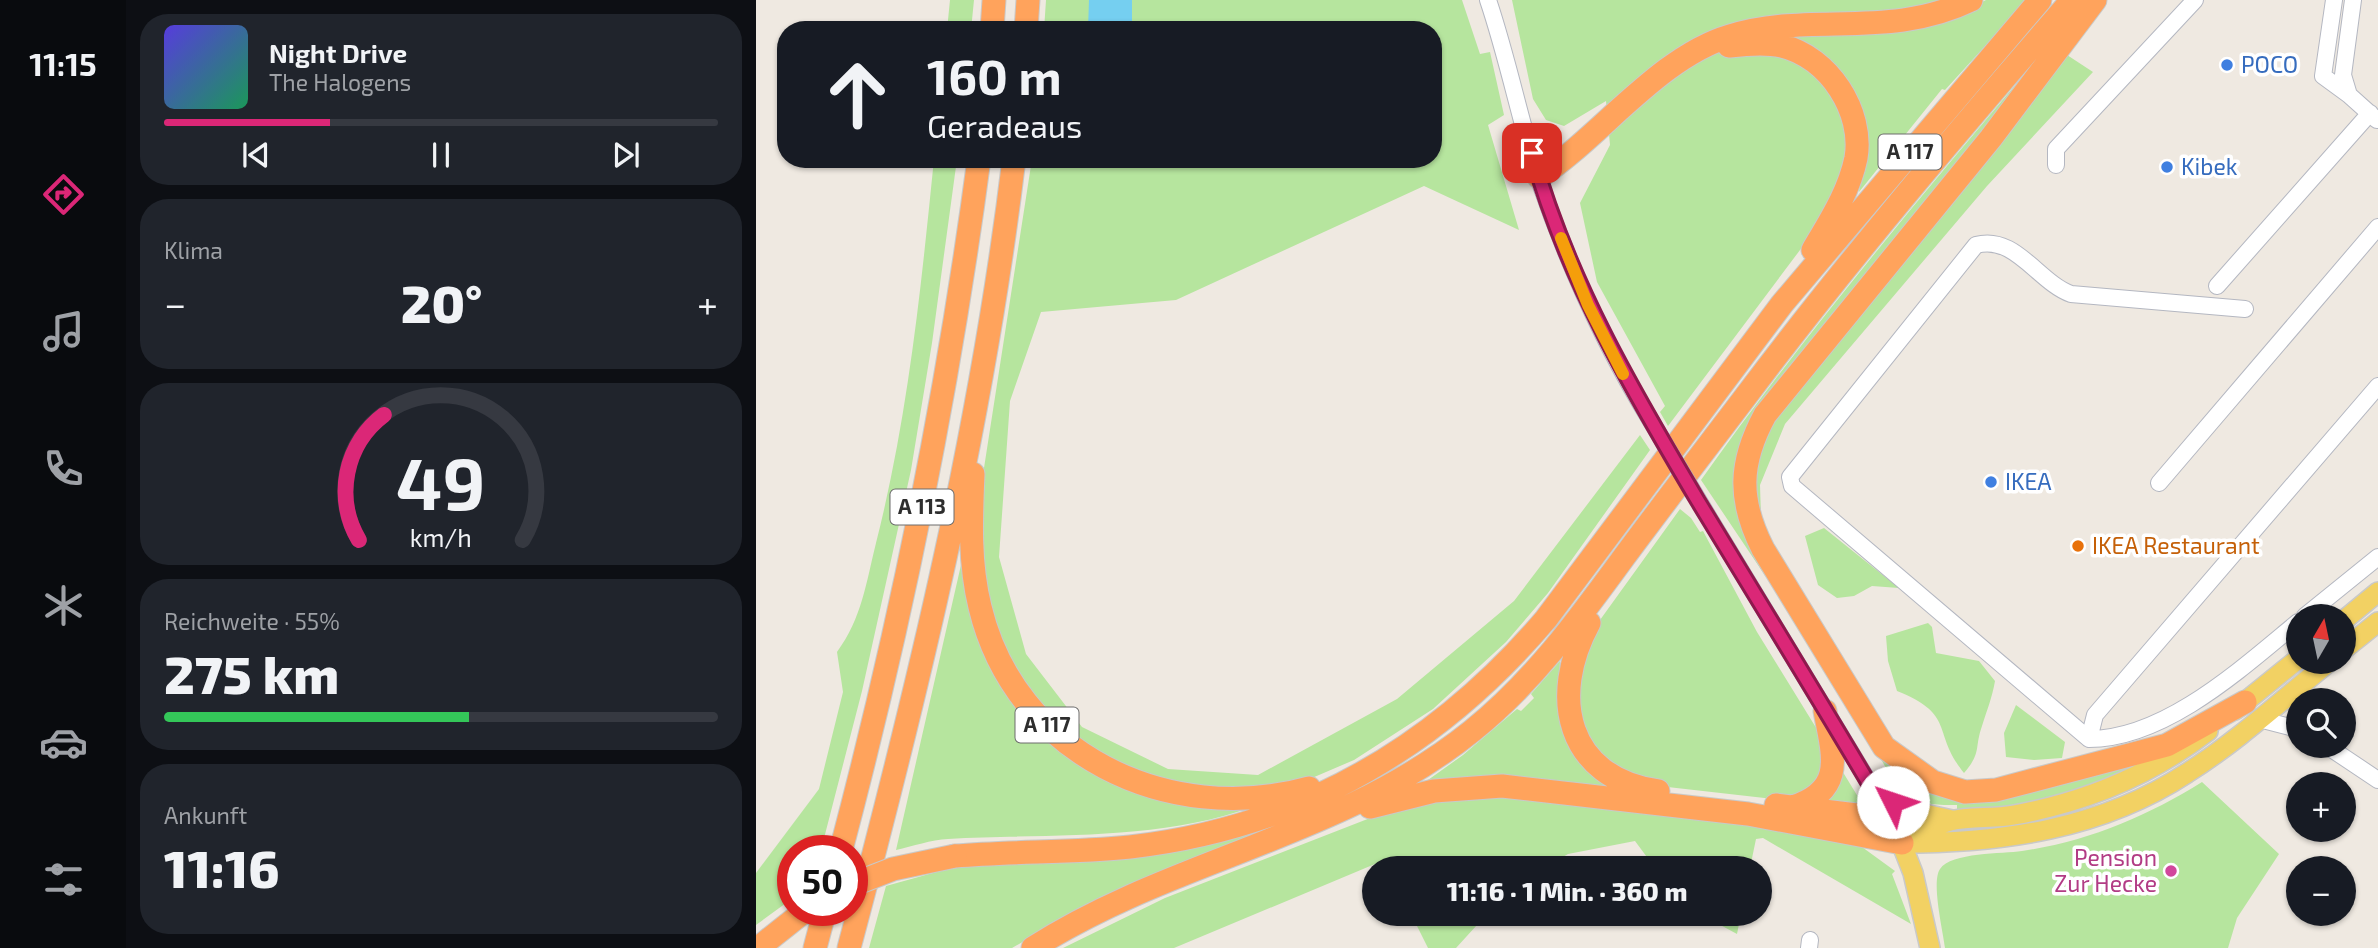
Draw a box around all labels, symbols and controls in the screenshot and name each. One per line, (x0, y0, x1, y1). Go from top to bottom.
text: Night Drive (269, 37, 407, 68)
text: 11:15 (29, 44, 97, 82)
text: 160 m (927, 46, 1062, 105)
icon: ahead (812, 49, 903, 140)
place label: POCO (2241, 50, 2298, 78)
marker: POCO (2219, 57, 2235, 73)
text: The Halogens (269, 68, 411, 96)
text: Geradeaus (927, 106, 1082, 144)
pin (1502, 123, 1562, 183)
icon: arrive (1513, 134, 1551, 172)
road number: A 117 (1878, 134, 1942, 170)
icon: previous (237, 136, 275, 174)
icon: pause (422, 136, 460, 174)
icon: next (607, 136, 645, 174)
place label: Kibek (2181, 152, 2238, 180)
marker: Kibek (2159, 159, 2175, 175)
icon: directions (39, 170, 88, 219)
text: Klima (164, 236, 223, 264)
text: 20° (401, 271, 482, 333)
text: − (164, 280, 186, 326)
text: + (697, 280, 718, 326)
icon: music (39, 307, 88, 356)
text: 49 (396, 437, 486, 525)
icon: phone (39, 444, 88, 493)
place label: IKEA (2005, 467, 2052, 495)
marker: IKEA (1983, 474, 1999, 490)
road number: A 113 (890, 490, 954, 524)
text: km/h (410, 522, 472, 552)
place label: IKEA Restaurant (2092, 531, 2260, 559)
marker: IKEA Restaurant (2070, 538, 2086, 554)
icon: climate (39, 581, 88, 630)
north arrow (2286, 604, 2356, 674)
map controls (2286, 604, 2356, 926)
text: Reichweite · 55% (164, 607, 340, 635)
text: 275 km (164, 642, 339, 704)
button: search (2286, 688, 2356, 758)
road number: A 117 (1016, 708, 1078, 742)
icon: car (39, 718, 88, 767)
position arrow (1856, 765, 1930, 839)
button: + (2286, 772, 2356, 842)
text: Ankunft (164, 801, 247, 829)
speed limit sign: 50 (777, 835, 868, 926)
text: 11:16 (164, 836, 280, 898)
place label: Pension Zur Hecke (2054, 843, 2157, 897)
icon: filters (39, 855, 88, 904)
button: − (2286, 856, 2356, 926)
marker: Pension Zur Hecke (2163, 863, 2179, 879)
text: 11:16 · 1 Min. · 360 m (1447, 875, 1687, 906)

